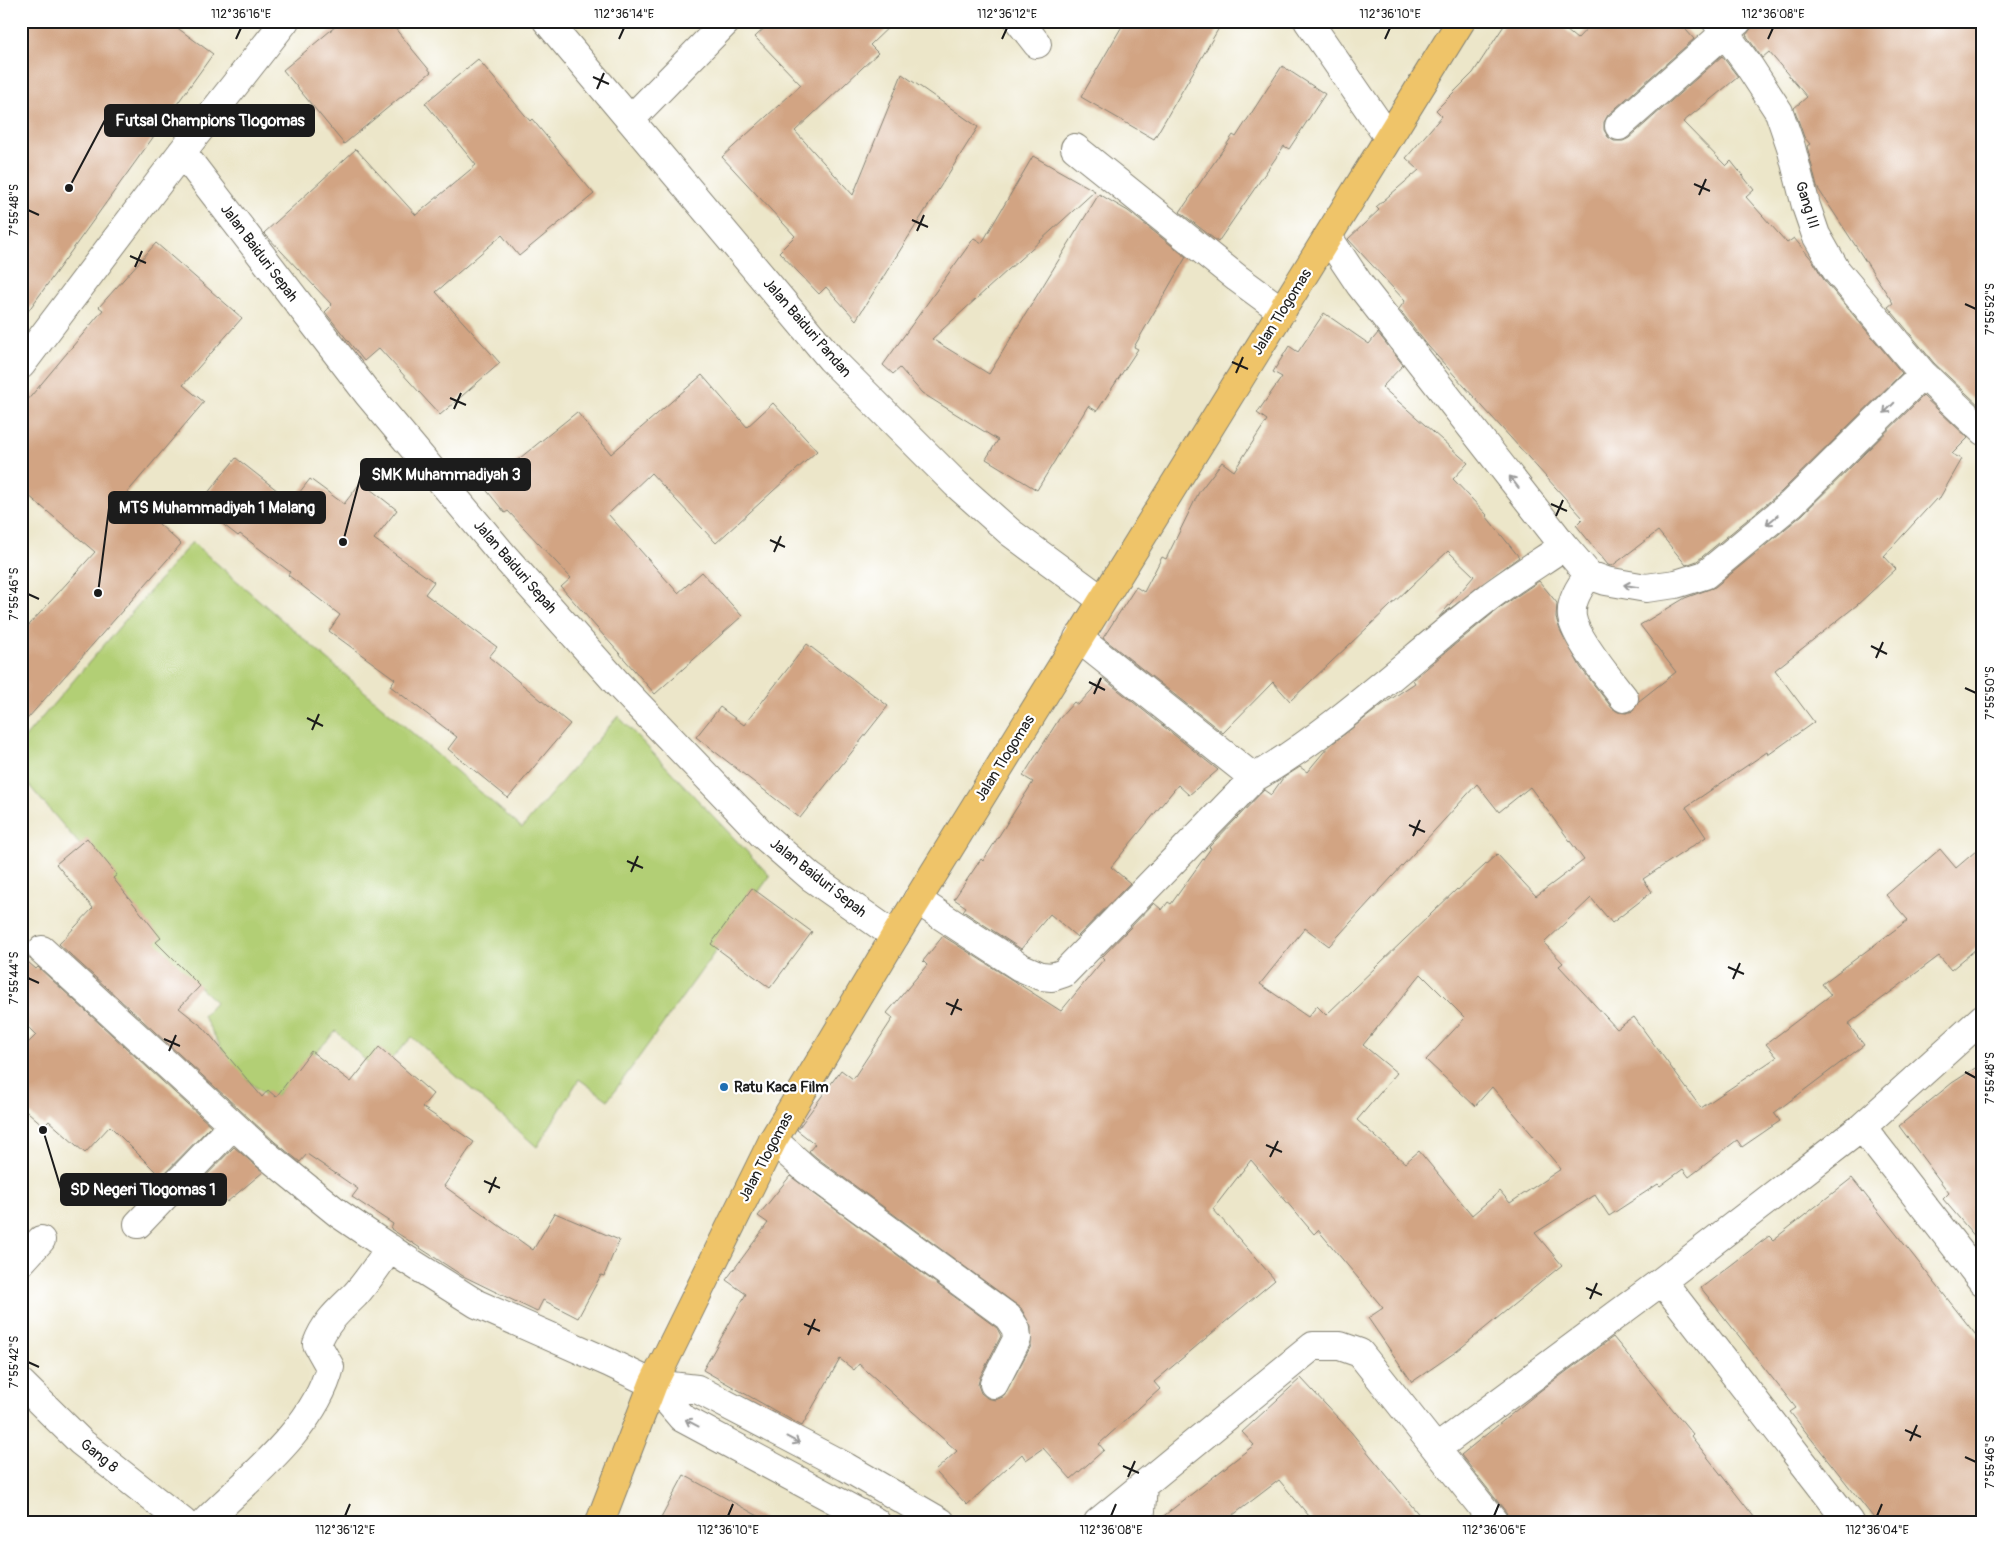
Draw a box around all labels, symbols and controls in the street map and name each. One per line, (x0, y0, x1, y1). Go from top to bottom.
text: 112°36'16"E (211, 7, 271, 22)
text: 112°36'14"E (594, 7, 654, 22)
text: 112°36'12"E (977, 7, 1037, 22)
text: 112°36'10"E (1359, 7, 1421, 22)
text: 112°36'08"E (1742, 7, 1804, 22)
callout: Futsal Champions Tlogomas (105, 105, 314, 136)
text: Futsal Champions Tlogomas (115, 111, 306, 131)
street label: Gang III (1791, 179, 1823, 231)
text: 7°55'48"S (7, 184, 22, 236)
street label: Jalan Baiduri Sepah (216, 200, 302, 306)
street label: Jalan Tlogomas (1248, 265, 1316, 359)
street label: Jalan Baiduri Pandan (759, 274, 855, 382)
text: 7°55'52"S (1983, 283, 1998, 335)
one-way arrow (1882, 402, 1895, 414)
callout: SMK Muhammadiyah 3 (361, 459, 530, 490)
text: SMK Muhammadiyah 3 (371, 465, 521, 485)
one-way arrow (1509, 476, 1520, 489)
callout: MTS Muhammadiyah 1 Malang (109, 492, 325, 523)
text: MTS Muhammadiyah 1 Malang (119, 498, 315, 518)
one-way arrow (1765, 515, 1778, 526)
street label: Jalan Baiduri Sepah (469, 516, 561, 618)
text: 7°55'46"S (7, 568, 22, 620)
one-way arrow (1623, 581, 1639, 591)
text: 7°55'50"S (1983, 666, 1998, 720)
street label: Jalan Tlogomas (971, 711, 1039, 805)
street label: Jalan Baiduri Sepah (766, 834, 870, 922)
text: 7°55'44"S (7, 952, 22, 1004)
text: 7°55'48"S (1983, 1052, 1998, 1104)
place label: Ratu Kaca Film (734, 1078, 829, 1097)
marker: Ratu Kaca Film (718, 1081, 730, 1093)
street label: Jalan Tlogomas (735, 1109, 798, 1205)
callout: SD Negeri Tlogomas 1 (61, 1174, 226, 1205)
text: SD Negeri Tlogomas 1 (70, 1180, 216, 1200)
text: 7°55'42"S (7, 1336, 22, 1388)
one-way arrow (685, 1418, 700, 1428)
street label: Gang 8 (76, 1435, 122, 1477)
one-way arrow (785, 1436, 800, 1445)
text: 7°55'46"S (1983, 1436, 1998, 1488)
text: 112°36'12"E (315, 1523, 375, 1538)
text: 112°36'10"E (697, 1523, 759, 1538)
text: 112°36'08"E (1080, 1523, 1142, 1538)
text: 112°36'06"E (1462, 1523, 1526, 1538)
text: 112°36'04"E (1845, 1523, 1909, 1538)

